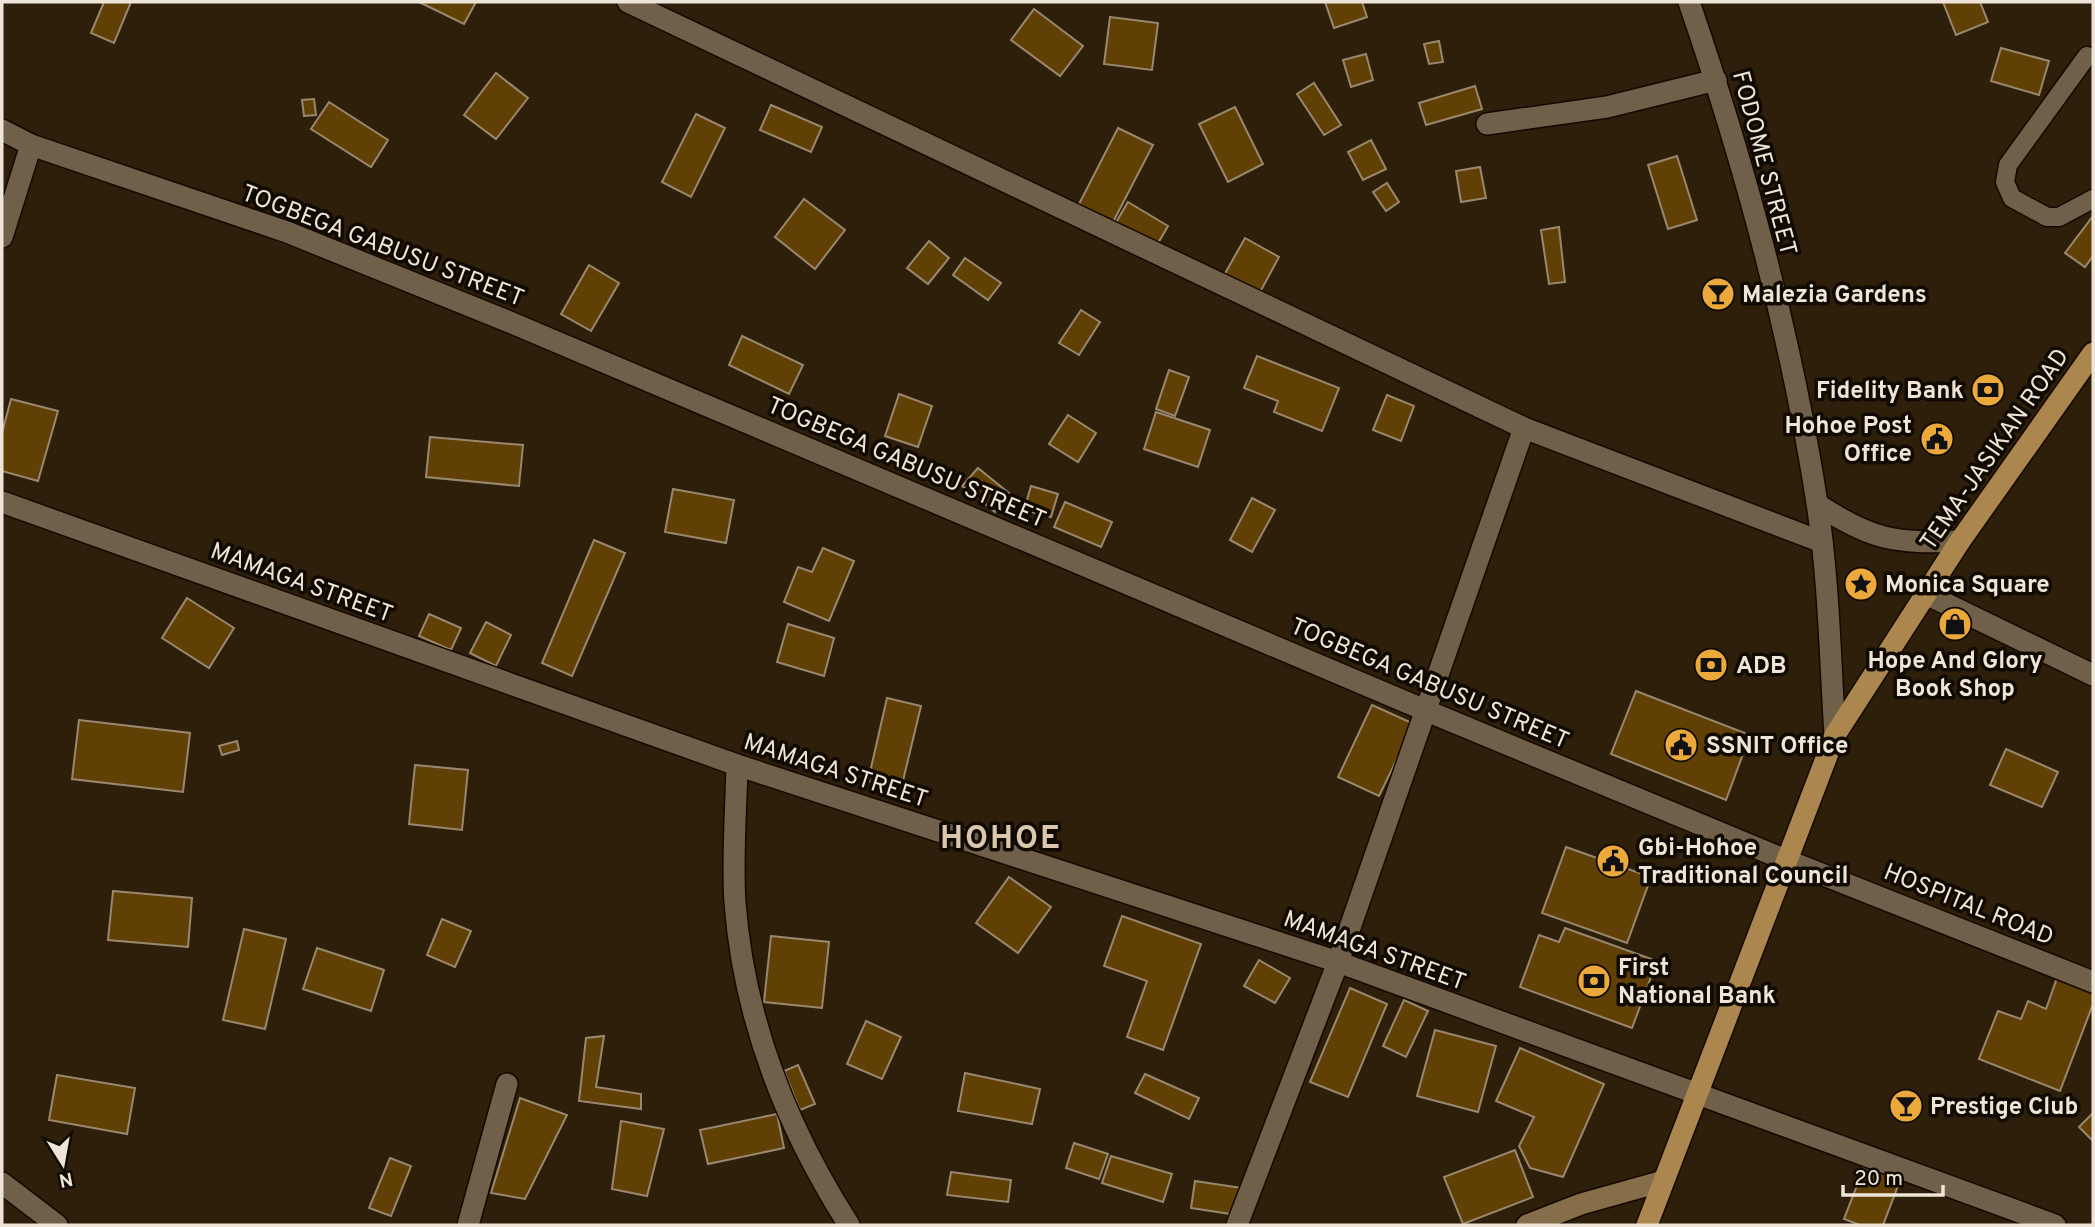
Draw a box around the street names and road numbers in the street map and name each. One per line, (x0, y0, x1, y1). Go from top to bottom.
street label: FODOME STREET (1724, 68, 1802, 259)
street label: TOGBEGA GABUSU STREET (237, 179, 528, 315)
street label: TEMA-JASIKAN ROAD (1915, 343, 2077, 557)
street label: TOGBEGA GABUSU STREET (762, 391, 1050, 536)
street label: MAMAGA STREET (206, 537, 397, 631)
street label: TOGBEGA GABUSU STREET (1285, 612, 1573, 757)
street label: MAMAGA STREET (739, 728, 931, 816)
street label: HOSPITAL ROAD (1879, 858, 2058, 954)
street label: MAMAGA STREET (1279, 905, 1470, 999)

